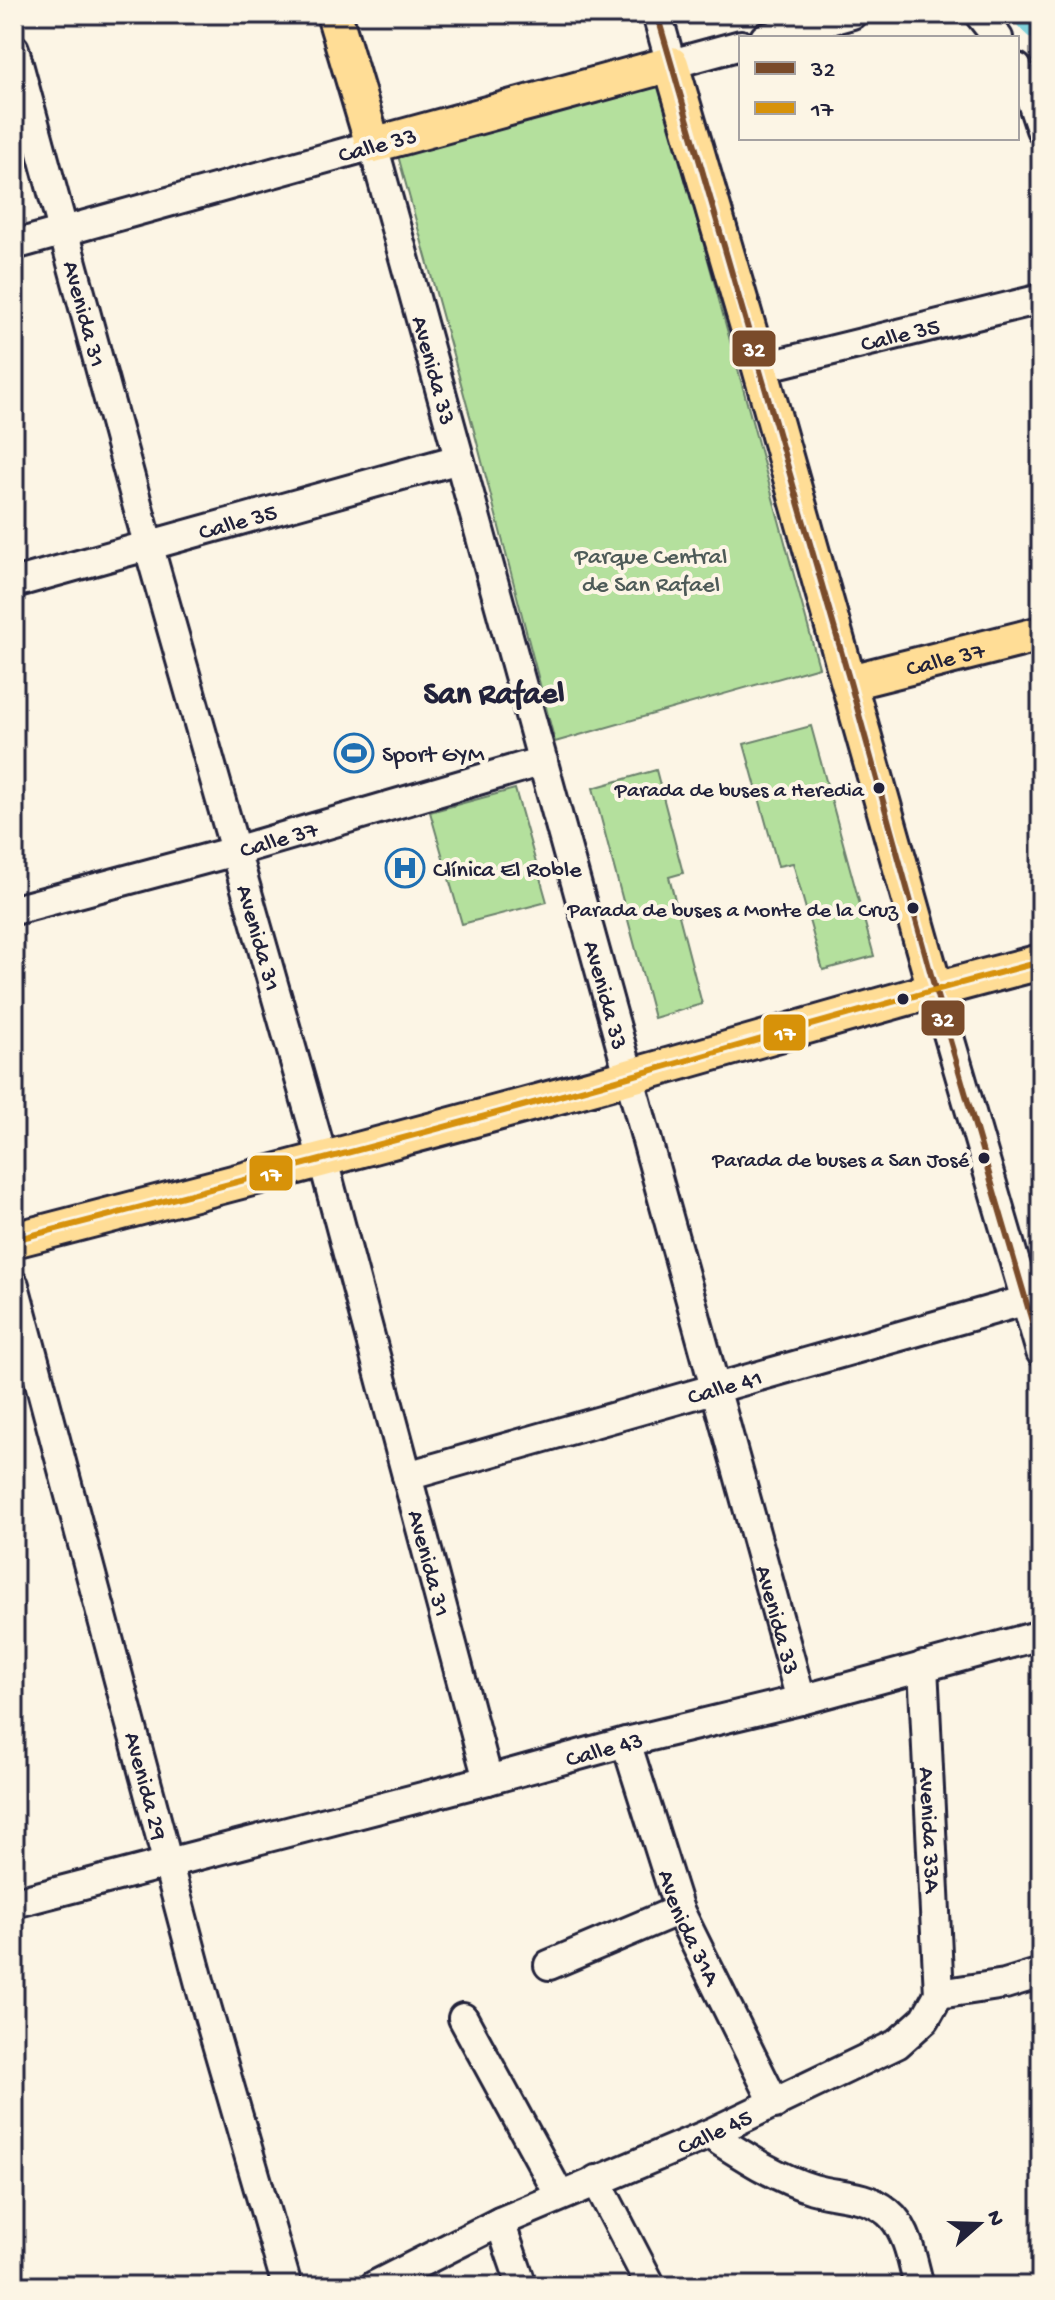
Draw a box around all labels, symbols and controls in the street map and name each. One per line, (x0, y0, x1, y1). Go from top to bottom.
legend (739, 36, 1019, 140)
text: 32 (810, 57, 835, 86)
text: 17 (810, 97, 834, 126)
street label: Calle 33 (336, 123, 420, 172)
street label: Avenida 31 (54, 258, 110, 371)
street label: Avenida 33 (403, 313, 460, 429)
street label: Calle 35 (858, 313, 943, 361)
line badge: 32 (731, 329, 777, 368)
text: 32 (742, 339, 765, 365)
street label: Calle 35 (196, 499, 281, 549)
park label: Parque Central de San Rafael (574, 544, 727, 601)
street label: Calle 37 (904, 638, 989, 685)
district label: San Rafael (423, 677, 565, 715)
sports icon: Sport GYM (333, 732, 375, 774)
place label: Sport GYM (382, 742, 485, 771)
place label: Parada de buses a Heredia (614, 779, 865, 805)
marker: Parada de buses a Heredia (871, 780, 887, 796)
street label: Calle 37 (237, 816, 322, 867)
hospital icon: Clínica El Roble (384, 847, 426, 889)
place label: Clínica El Roble (433, 857, 582, 886)
street label: Avenida 31 (228, 882, 285, 995)
place label: Parada de buses a Monte de la Cruz (567, 899, 899, 925)
marker: Parada de buses a Monte de la Cruz (905, 900, 921, 916)
street label: Avenida 33 (575, 938, 632, 1053)
unlabelled marker (895, 991, 911, 1007)
line badge: 32 (920, 999, 966, 1037)
text: 32 (931, 1009, 954, 1035)
line badge: 17 (762, 1013, 807, 1052)
text: 17 (774, 1023, 797, 1049)
place label: Parada de buses a San José (711, 1149, 970, 1175)
marker: Parada de buses a San José (976, 1150, 992, 1166)
line badge: 17 (248, 1154, 294, 1192)
text: 17 (260, 1164, 283, 1190)
street label: Calle 41 (685, 1365, 766, 1414)
street label: Avenida 31 (399, 1507, 455, 1620)
street label: Avenida 33 (747, 1563, 804, 1678)
street label: Calle 43 (563, 1727, 646, 1776)
street label: Avenida 29 (116, 1729, 172, 1844)
street label: Avenida 33A (910, 1766, 945, 1895)
street label: Avenida 31A (649, 1867, 726, 1993)
street label: Calle 45 (674, 2104, 758, 2164)
north arrow (939, 2184, 1019, 2264)
text: N (979, 2207, 1009, 2230)

